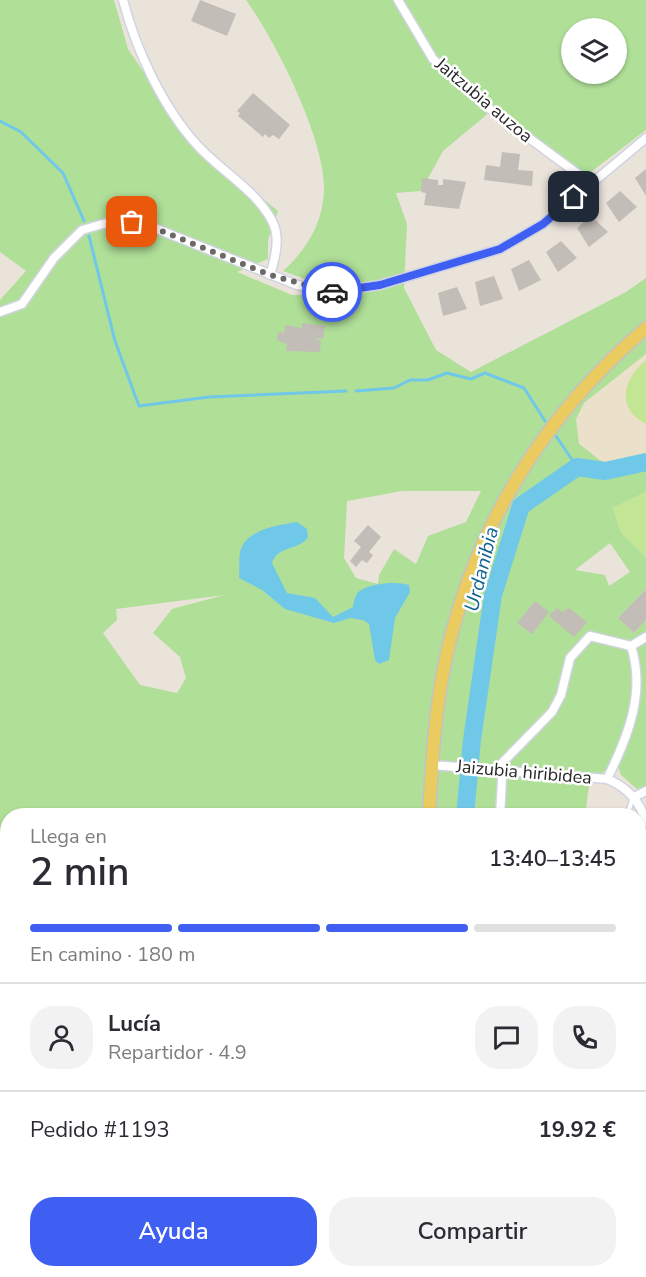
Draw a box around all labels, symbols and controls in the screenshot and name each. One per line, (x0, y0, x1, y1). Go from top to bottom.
map controls (561, 18, 627, 84)
button: layers (561, 18, 627, 84)
street label: Jaitzubia auzoa (429, 51, 538, 148)
pin (548, 171, 599, 222)
icon: home (557, 180, 590, 213)
pin (106, 196, 157, 247)
icon: bag (115, 205, 148, 238)
courier (302, 262, 362, 322)
icon: car (316, 276, 349, 309)
water label: Urdanibia (458, 524, 505, 614)
street label: Jaizubia hiribidea (454, 754, 593, 790)
text: Llega en (30, 823, 107, 850)
text: 13:40–13:45 (489, 844, 616, 874)
text: 2 min (30, 846, 129, 899)
text: En camino · 180 m (30, 941, 195, 968)
button: person (30, 1006, 93, 1069)
button: chat (475, 1006, 538, 1069)
button: phone (553, 1006, 616, 1069)
text: Lucía (108, 1009, 161, 1039)
text: Repartidor · 4.9 (108, 1039, 247, 1066)
text: Pedido #1193 (30, 1115, 170, 1145)
text: 19.92 € (539, 1115, 616, 1145)
button: Ayuda (30, 1197, 317, 1266)
button: Compartir (329, 1197, 616, 1266)

